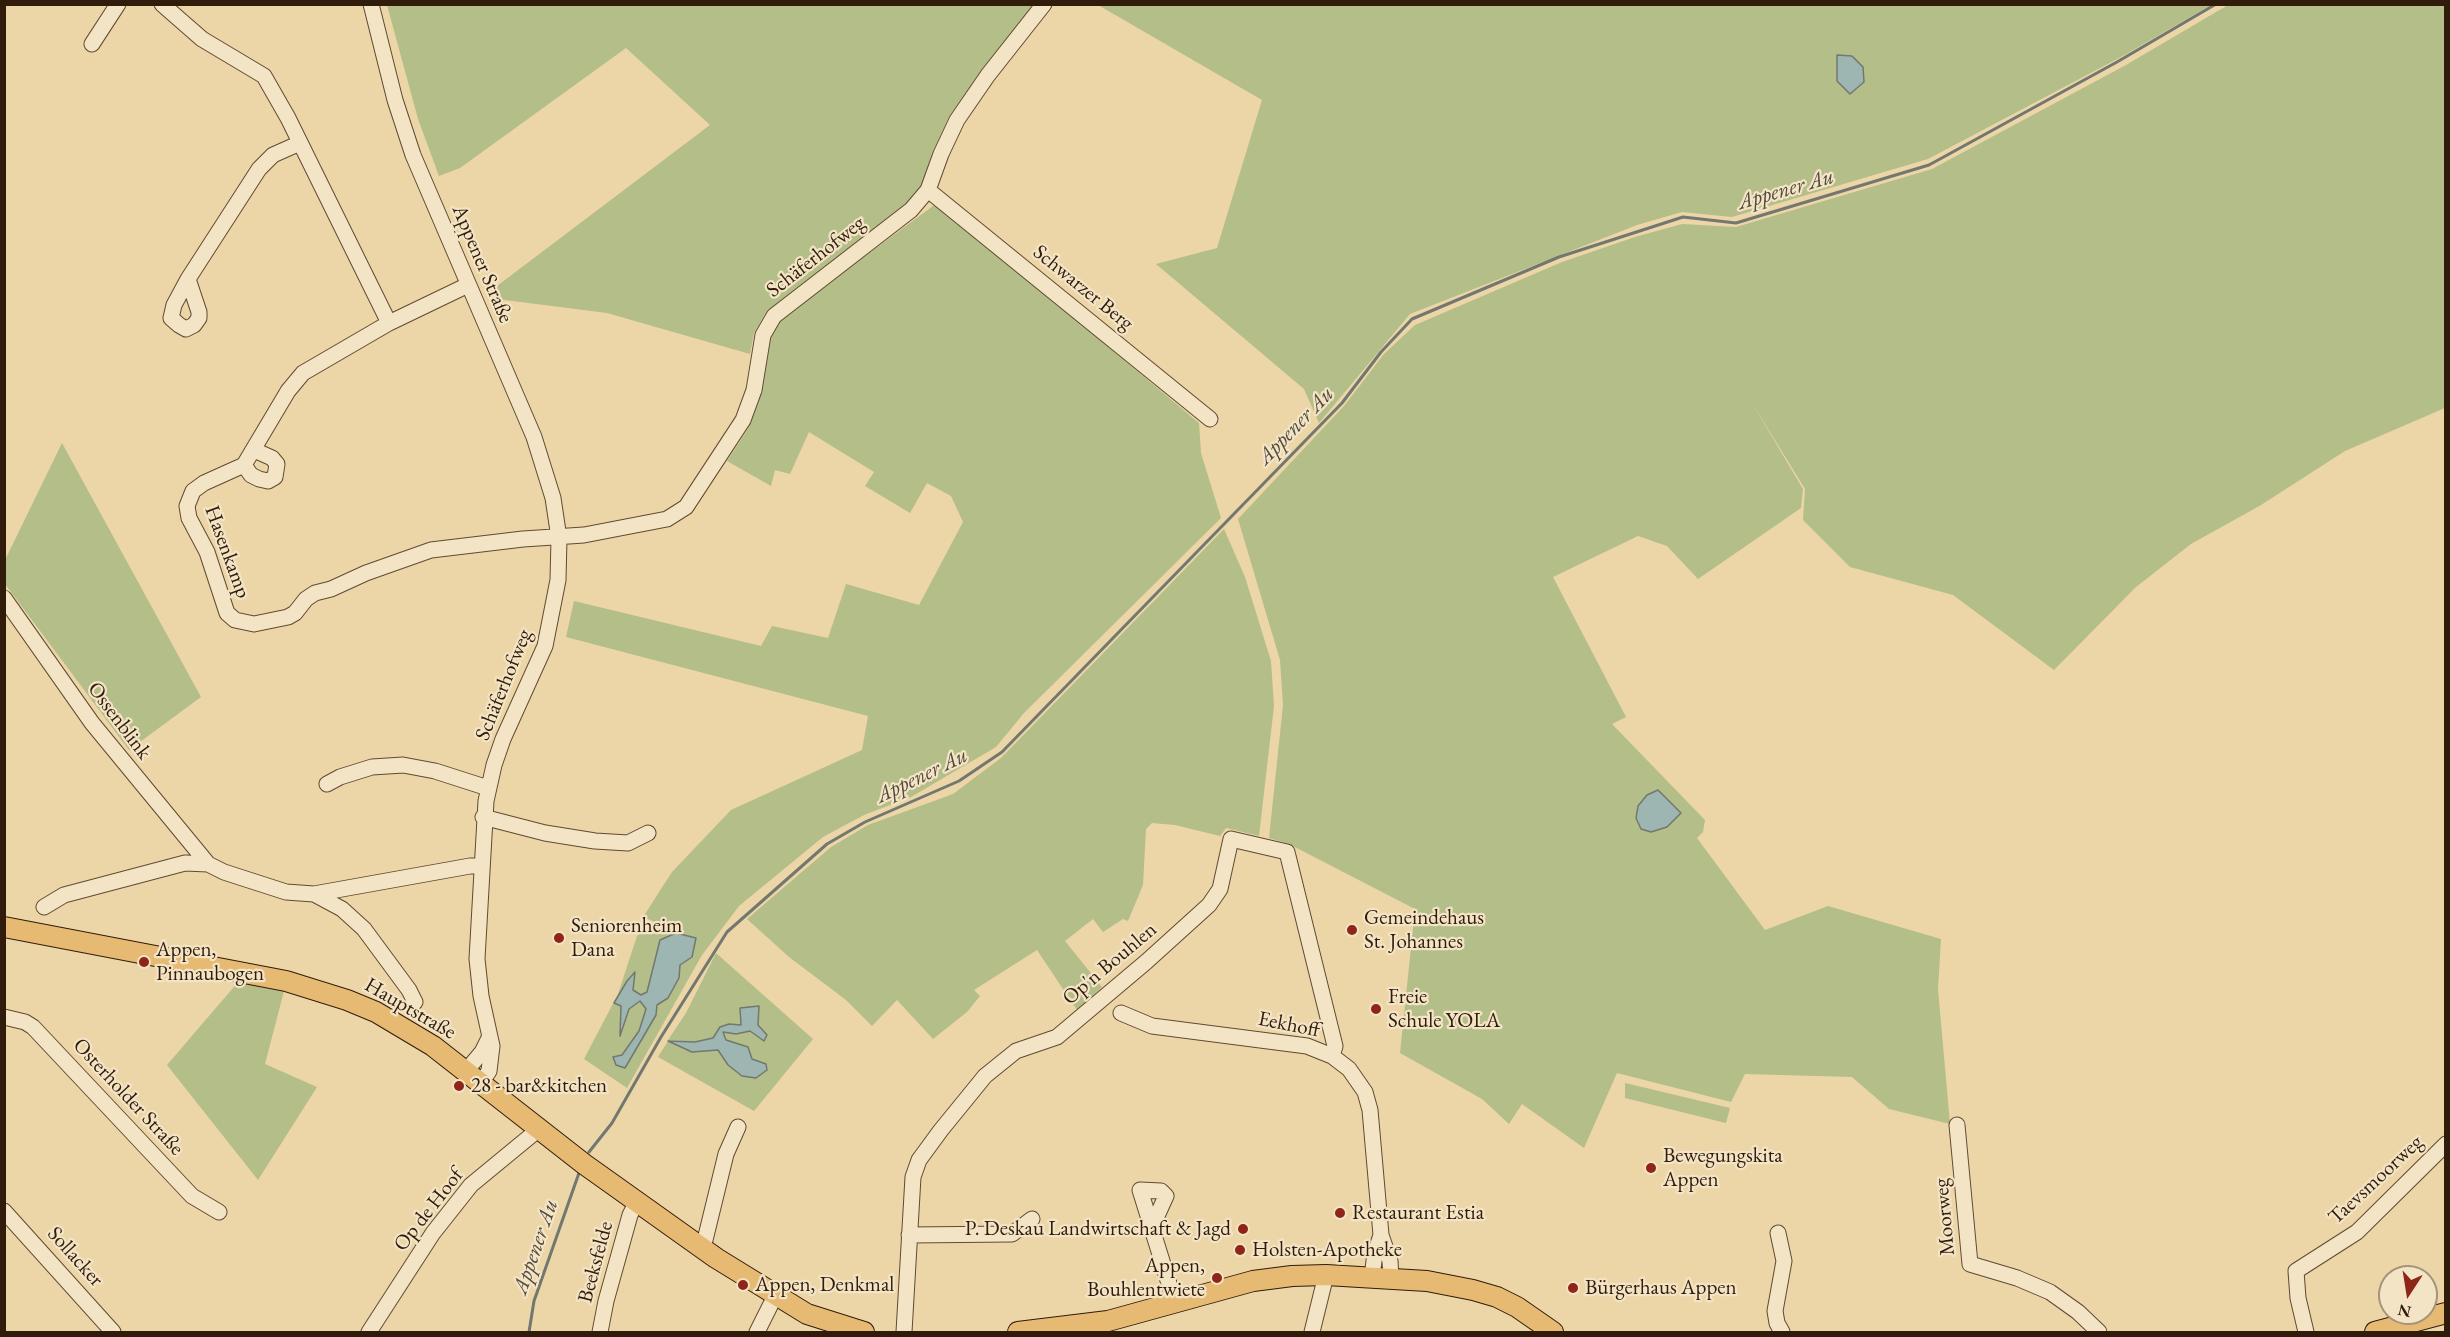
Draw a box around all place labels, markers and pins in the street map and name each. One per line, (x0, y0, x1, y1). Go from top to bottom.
place label: Gemeindehaus St. Johannes (1364, 905, 1484, 955)
place label: Seniorenheim Dana (571, 913, 682, 963)
marker: Gemeindehaus St. Johannes (1345, 923, 1359, 937)
marker: Seniorenheim Dana (552, 931, 566, 945)
place label: Appen, Pinnaubogen (156, 937, 264, 987)
marker: Appen, Pinnaubogen (137, 955, 151, 969)
place label: Freie Schule YOLA (1388, 984, 1500, 1034)
marker: Freie Schule YOLA (1369, 1002, 1383, 1016)
place label: 28 - bar&kitchen (471, 1073, 607, 1099)
marker: 28 - bar&kitchen (452, 1079, 466, 1093)
place label: Bewegungskita Appen (1663, 1143, 1783, 1193)
marker: Bewegungskita Appen (1644, 1161, 1658, 1175)
place label: Restaurant Estia (1352, 1200, 1484, 1226)
marker: Restaurant Estia (1333, 1206, 1347, 1220)
place label: P. Deskau Landwirtschaft & Jagd (965, 1216, 1231, 1242)
marker: P. Deskau Landwirtschaft & Jagd (1236, 1222, 1250, 1236)
place label: Holsten-Apotheke (1252, 1237, 1402, 1263)
marker: Holsten-Apotheke (1233, 1243, 1247, 1257)
place label: Appen, Bouhlentwiete (1087, 1253, 1205, 1303)
marker: Appen, Bouhlentwiete (1210, 1271, 1224, 1285)
place label: Appen, Denkmal (755, 1272, 894, 1298)
place label: Bürgerhaus Appen (1585, 1275, 1737, 1301)
marker: Appen, Denkmal (736, 1278, 750, 1292)
marker: Bürgerhaus Appen (1566, 1281, 1580, 1295)

